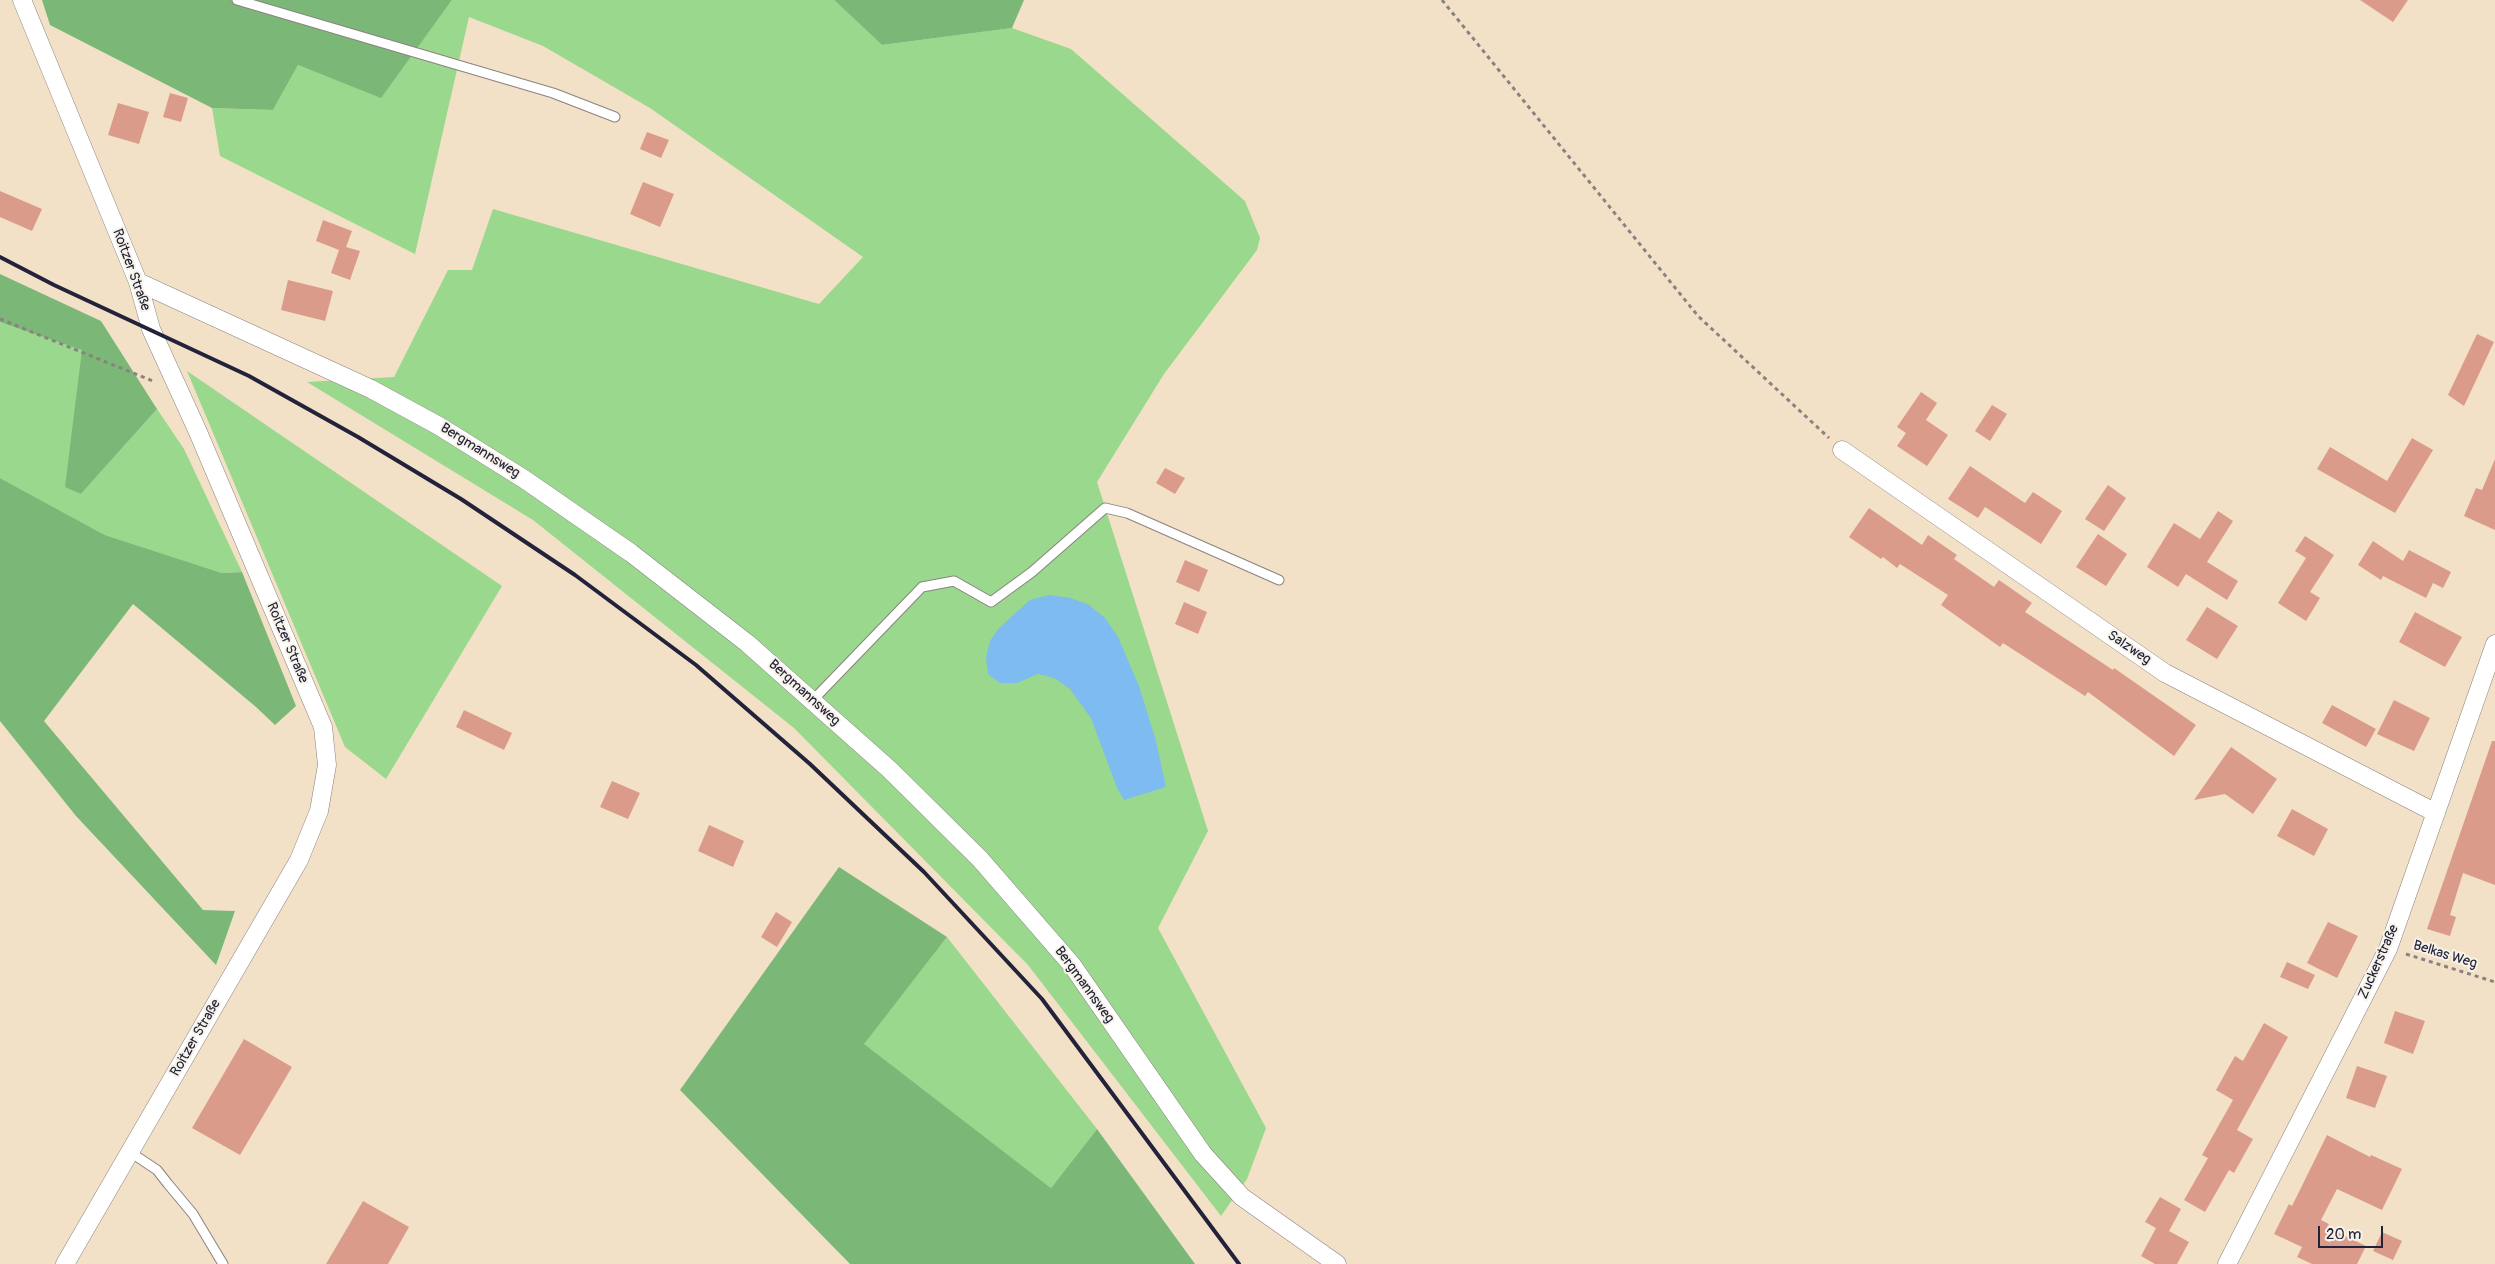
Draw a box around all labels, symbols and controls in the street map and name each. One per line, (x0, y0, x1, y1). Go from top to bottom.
street label: Roitzer Straße (108, 227, 154, 313)
street label: Bergmannsweg (437, 420, 523, 482)
street label: Roitzer Straße (262, 600, 312, 686)
street label: Salzweg (2104, 627, 2154, 669)
street label: Bergmannsweg (765, 656, 843, 730)
street label: Zuckerstraße (2355, 922, 2403, 1002)
street label: Belkas Weg (2411, 937, 2479, 973)
street label: Bergmannsweg (1051, 943, 1117, 1027)
street label: Roitzer Straße (167, 997, 225, 1079)
scale bar (2320, 1216, 2385, 1248)
text: 20 m (2326, 1225, 2361, 1244)

